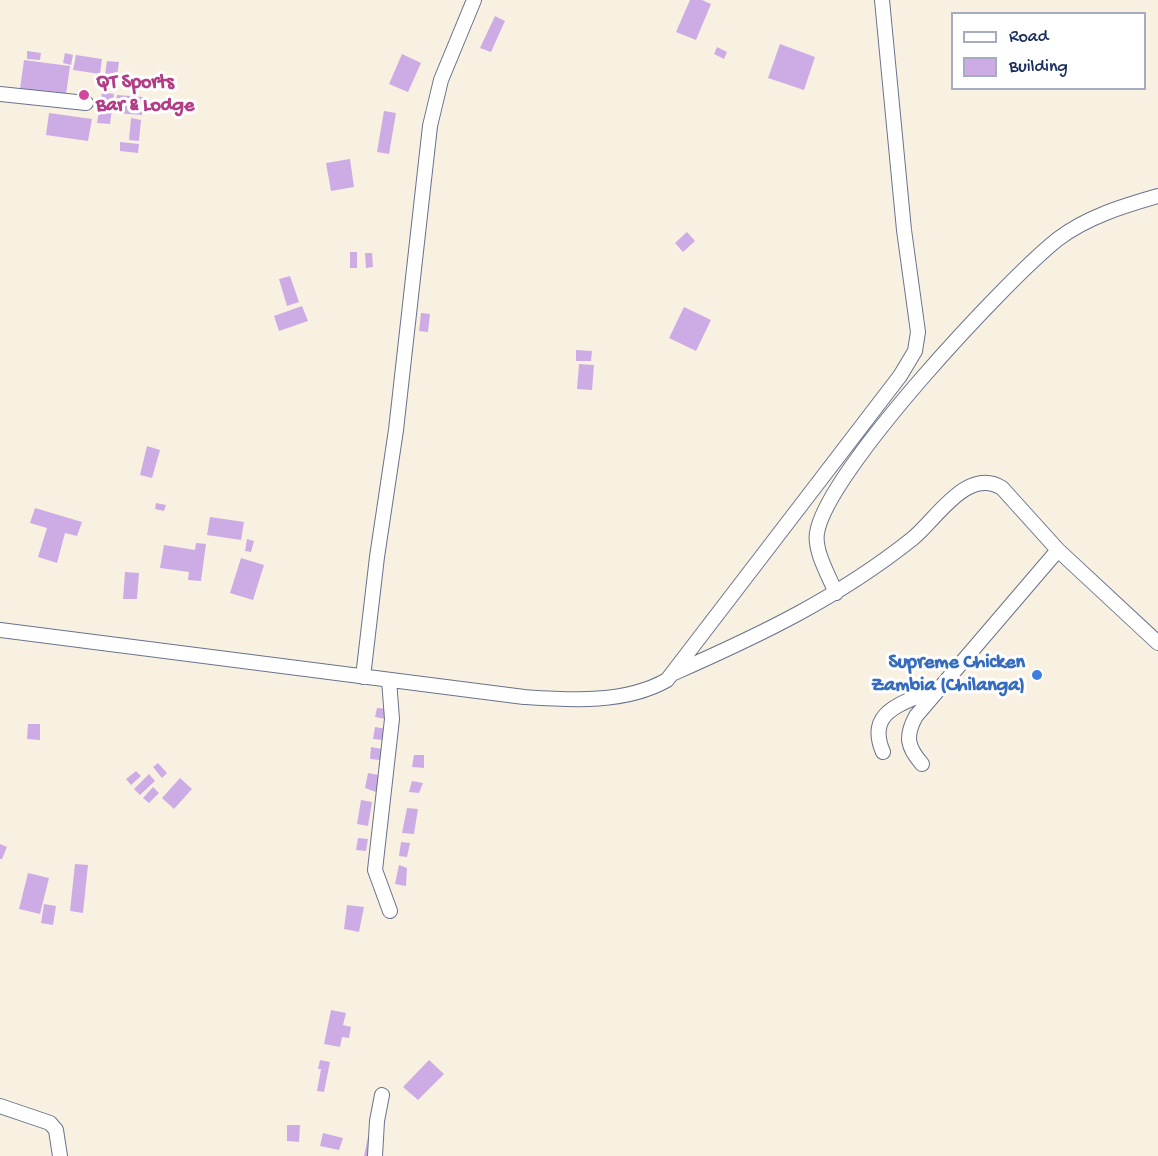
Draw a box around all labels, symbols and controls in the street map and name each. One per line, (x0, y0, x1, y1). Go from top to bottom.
legend (951, 12, 1146, 90)
text: Road (1009, 27, 1048, 48)
text: Building (1009, 57, 1068, 78)
place label: QT Sports Bar & Lodge (96, 72, 194, 119)
marker: QT Sports Bar & Lodge (77, 88, 91, 102)
place label: Supreme Chicken Zambia (Chilanga) (871, 652, 1025, 699)
marker: Supreme Chicken Zambia (Chilanga) (1030, 668, 1044, 682)

